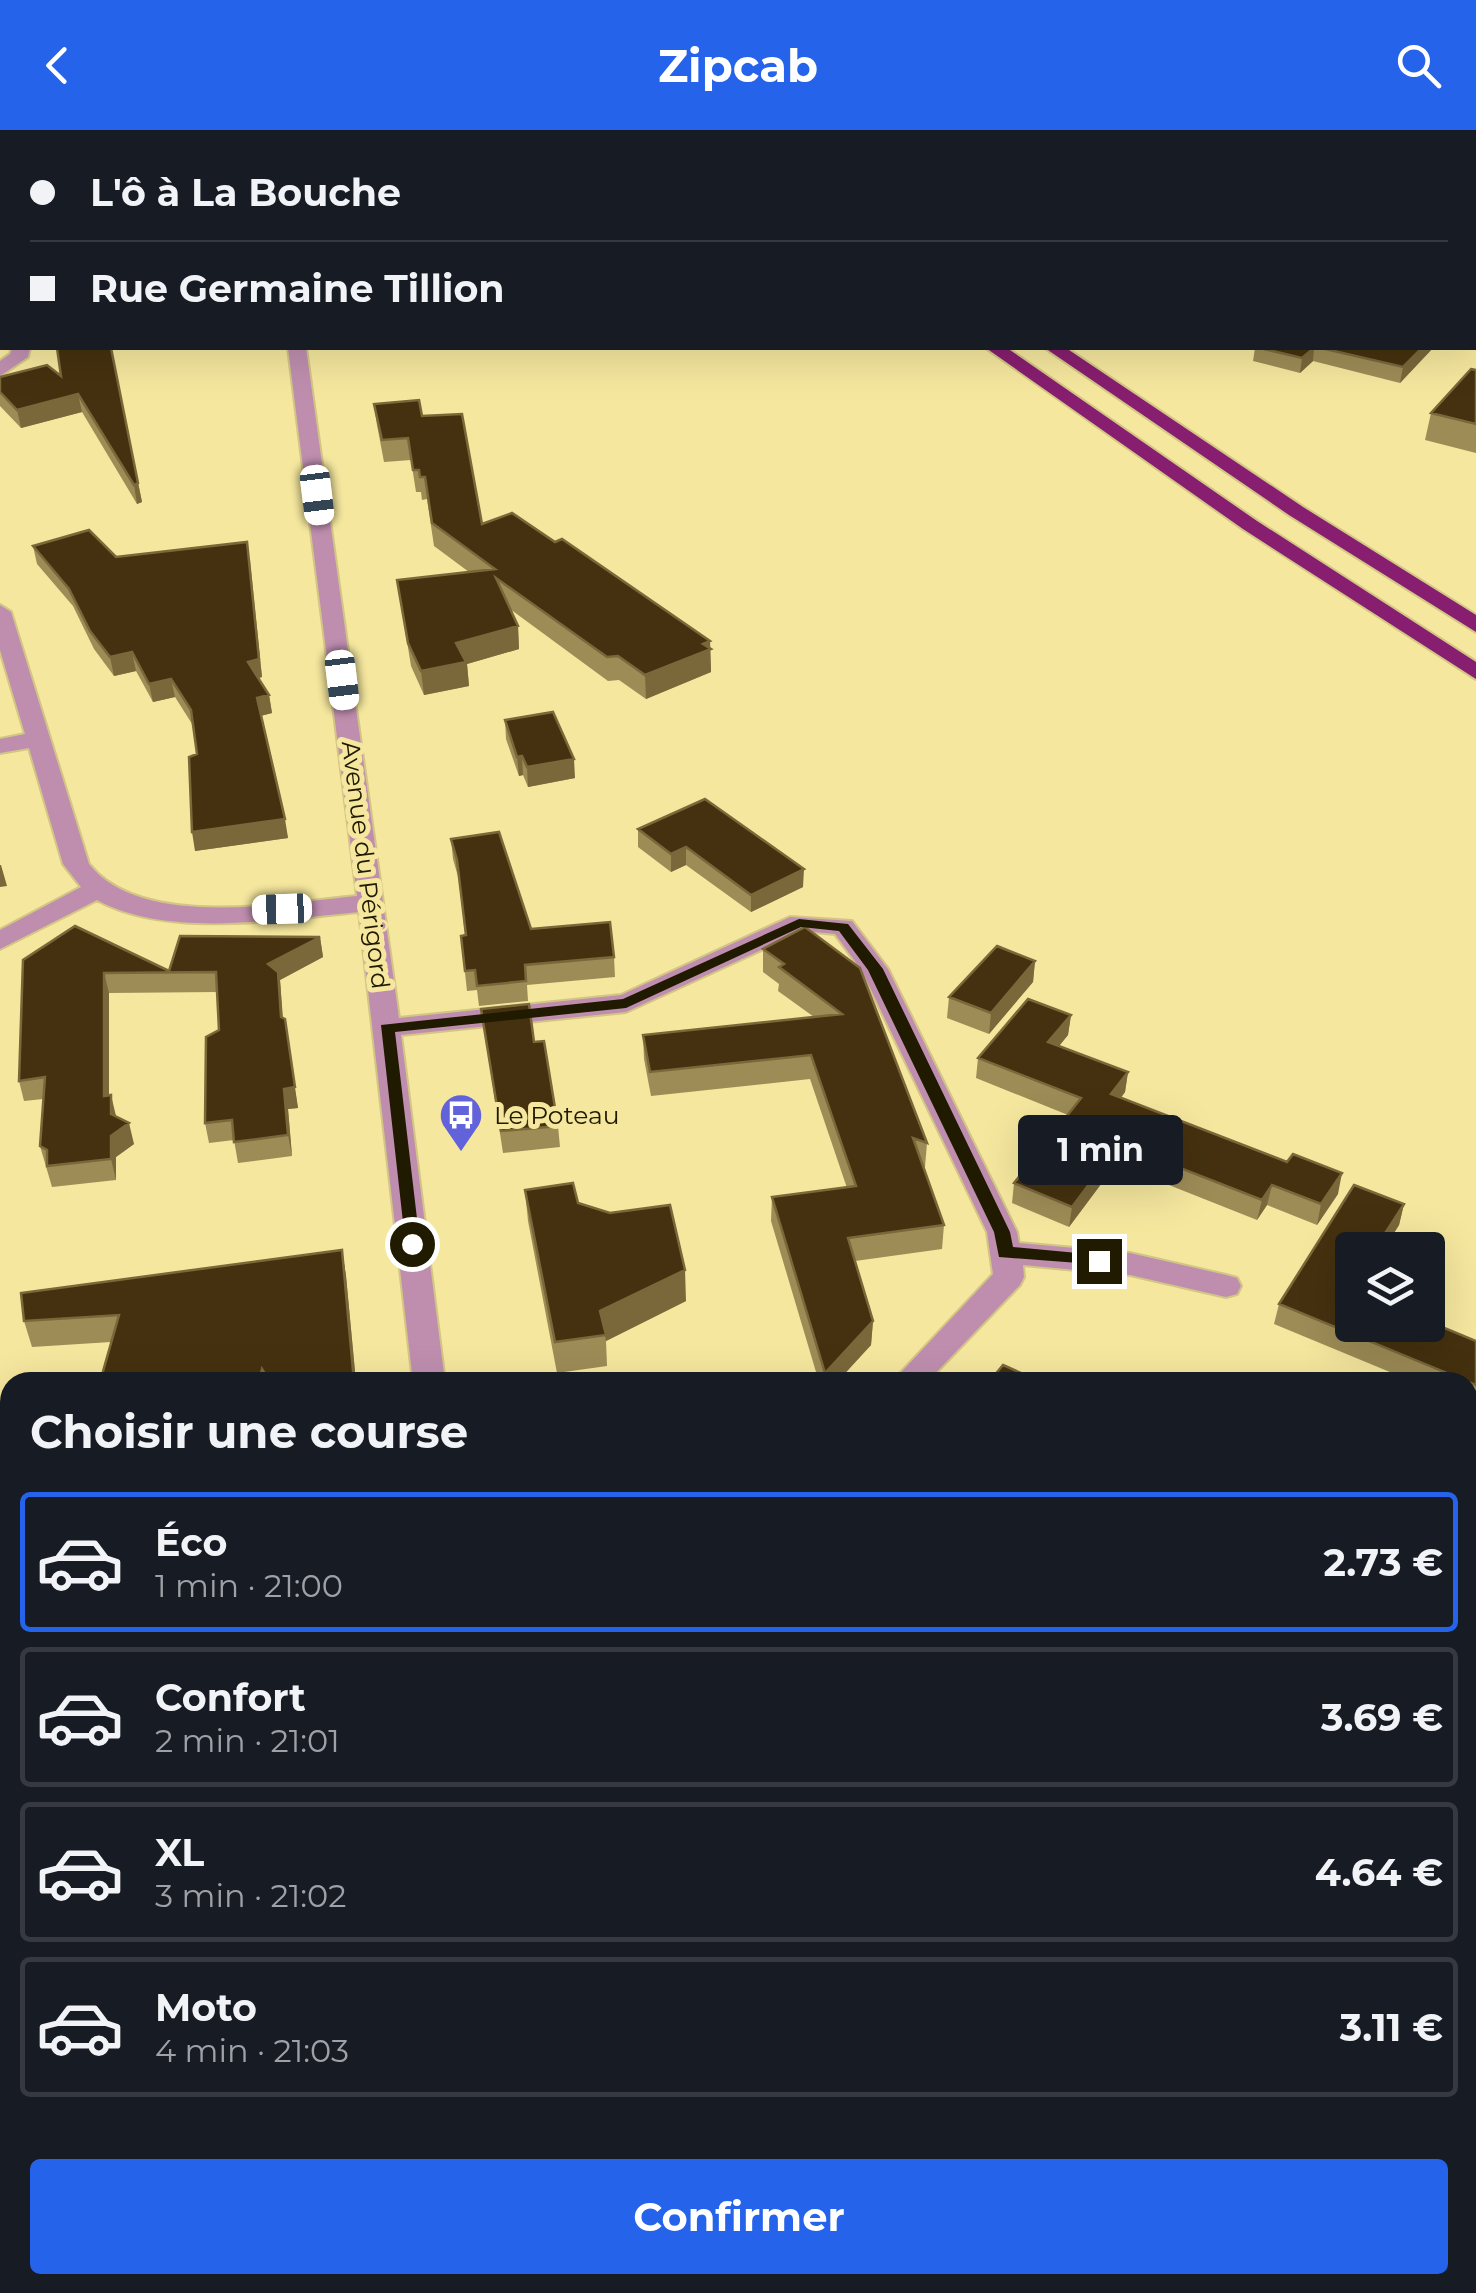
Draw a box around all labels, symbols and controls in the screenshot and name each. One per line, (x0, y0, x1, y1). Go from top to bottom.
icon: back (30, 38, 85, 93)
text: Zipcab (658, 38, 818, 93)
icon: search (1391, 38, 1446, 93)
text: L'ô à La Bouche (90, 169, 401, 216)
text: Rue Germaine Tillion (90, 265, 505, 312)
car (298, 463, 336, 527)
car (323, 648, 361, 712)
street label: Avenue du Périgord (336, 739, 396, 991)
car (251, 893, 313, 925)
bus stop icon: Le Poteau (438, 1092, 484, 1153)
place label: Le Poteau (494, 1100, 619, 1130)
callout: 1 min (1016, 1116, 1182, 1186)
text: 1 min (1057, 1130, 1144, 1169)
route start (390, 1222, 435, 1267)
map controls (1335, 1232, 1445, 1342)
button: layers (1335, 1232, 1445, 1342)
route end (1077, 1239, 1122, 1284)
text: Choisir une course (30, 1404, 468, 1459)
icon: car (35, 1517, 125, 1607)
text: Éco (155, 1519, 227, 1566)
text: 2.73 € (1323, 1539, 1443, 1586)
text: 1 min · 21:00 (155, 1566, 343, 1605)
icon: car (35, 1672, 125, 1762)
text: Confort (155, 1674, 306, 1721)
text: 3.69 € (1321, 1694, 1443, 1741)
text: 2 min · 21:01 (155, 1721, 340, 1760)
icon: car (35, 1827, 125, 1917)
text: XL (155, 1829, 204, 1876)
text: 4.64 € (1315, 1849, 1443, 1896)
text: 3 min · 21:02 (155, 1876, 346, 1915)
icon: car (35, 1982, 125, 2072)
text: Moto (155, 1984, 257, 2031)
text: 3.11 € (1340, 2004, 1443, 2051)
text: 4 min · 21:03 (155, 2031, 349, 2070)
button: Confirmer (30, 2159, 1448, 2274)

